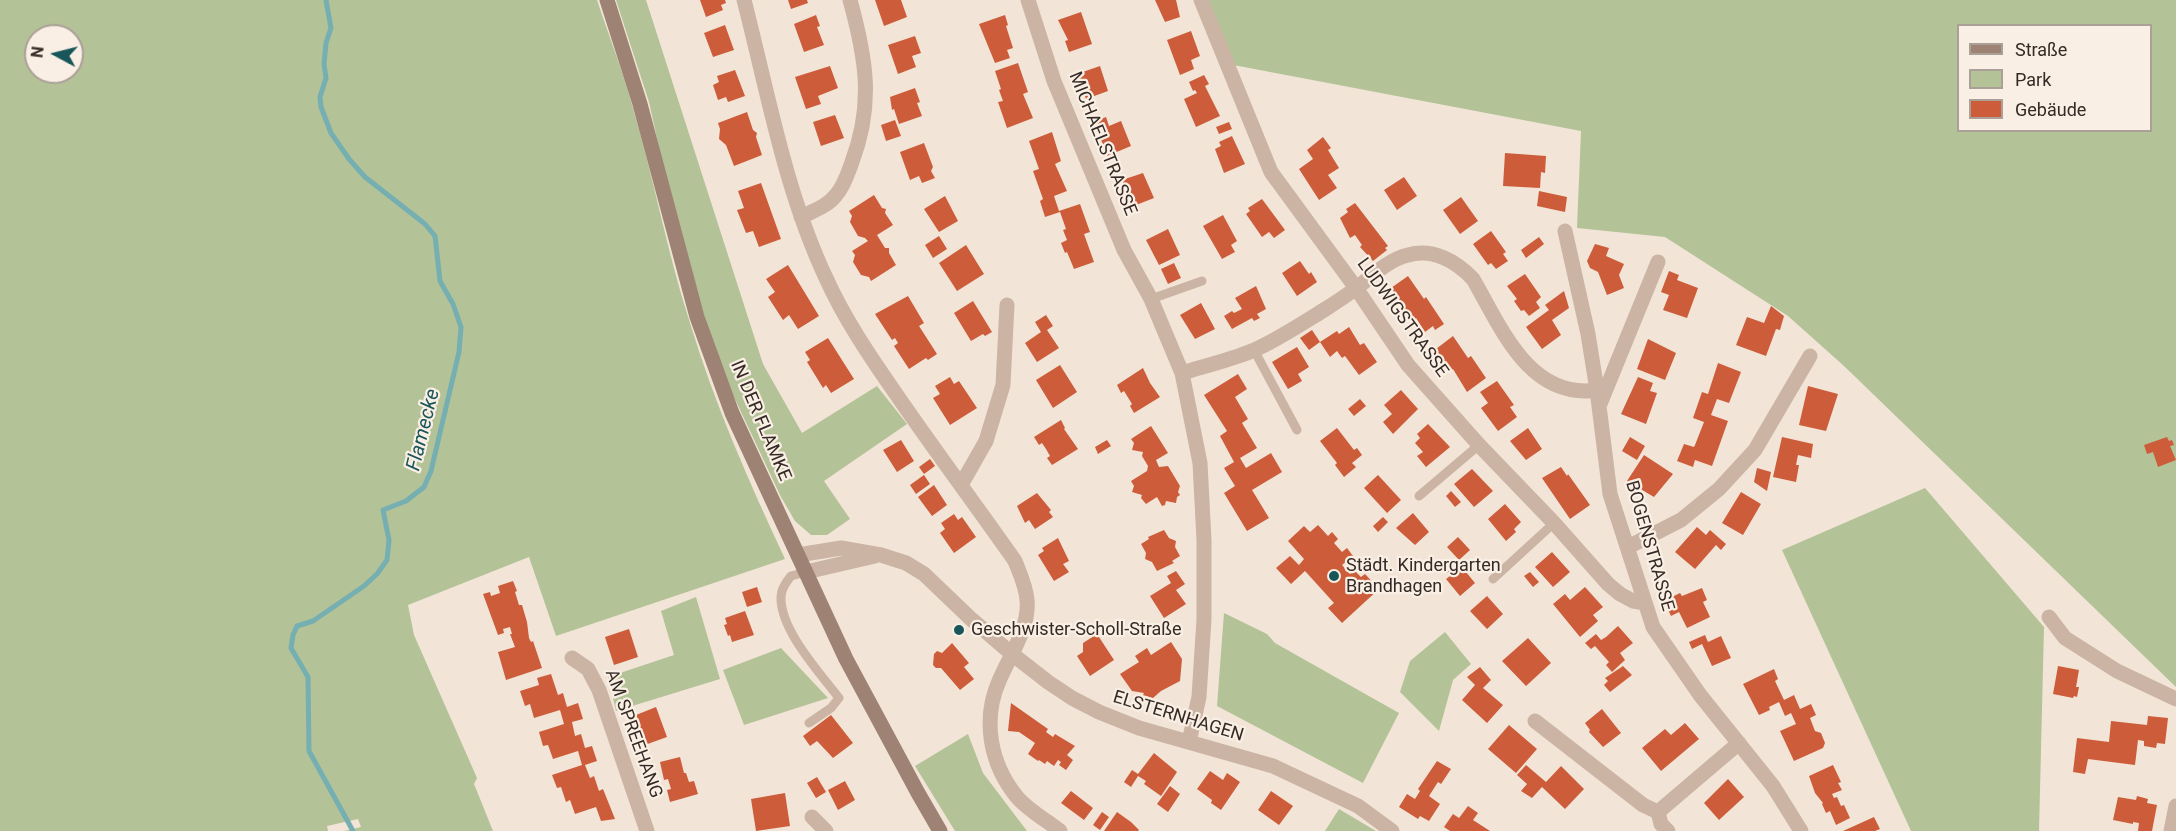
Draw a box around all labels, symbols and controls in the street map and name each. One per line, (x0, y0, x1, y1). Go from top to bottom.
north arrow (24, 24, 84, 84)
legend (1957, 24, 2152, 132)
text: Straße (2015, 39, 2067, 60)
text: N (28, 45, 48, 59)
street label: MICHAELSTRASSE (1063, 69, 1141, 219)
text: Park (2015, 69, 2051, 90)
text: Gebäude (2015, 99, 2086, 120)
street label: LUDWIGSTRASSE (1352, 254, 1452, 382)
street label: IN DER FLAMKE (725, 358, 795, 484)
water label: Flamecke (402, 387, 446, 473)
street label: BOGENSTRASSE (1620, 478, 1678, 614)
place label: Städt. Kindergarten Brandhagen (1346, 555, 1501, 598)
marker: Städt. Kindergarten Brandhagen (1327, 569, 1341, 583)
place label: Geschwister-Scholl-Straße (971, 619, 1182, 641)
marker: Geschwister-Scholl-Straße (952, 623, 966, 637)
street label: AM SPREEHANG (600, 667, 666, 801)
street label: ELSTERNHAGEN (1110, 687, 1246, 747)

